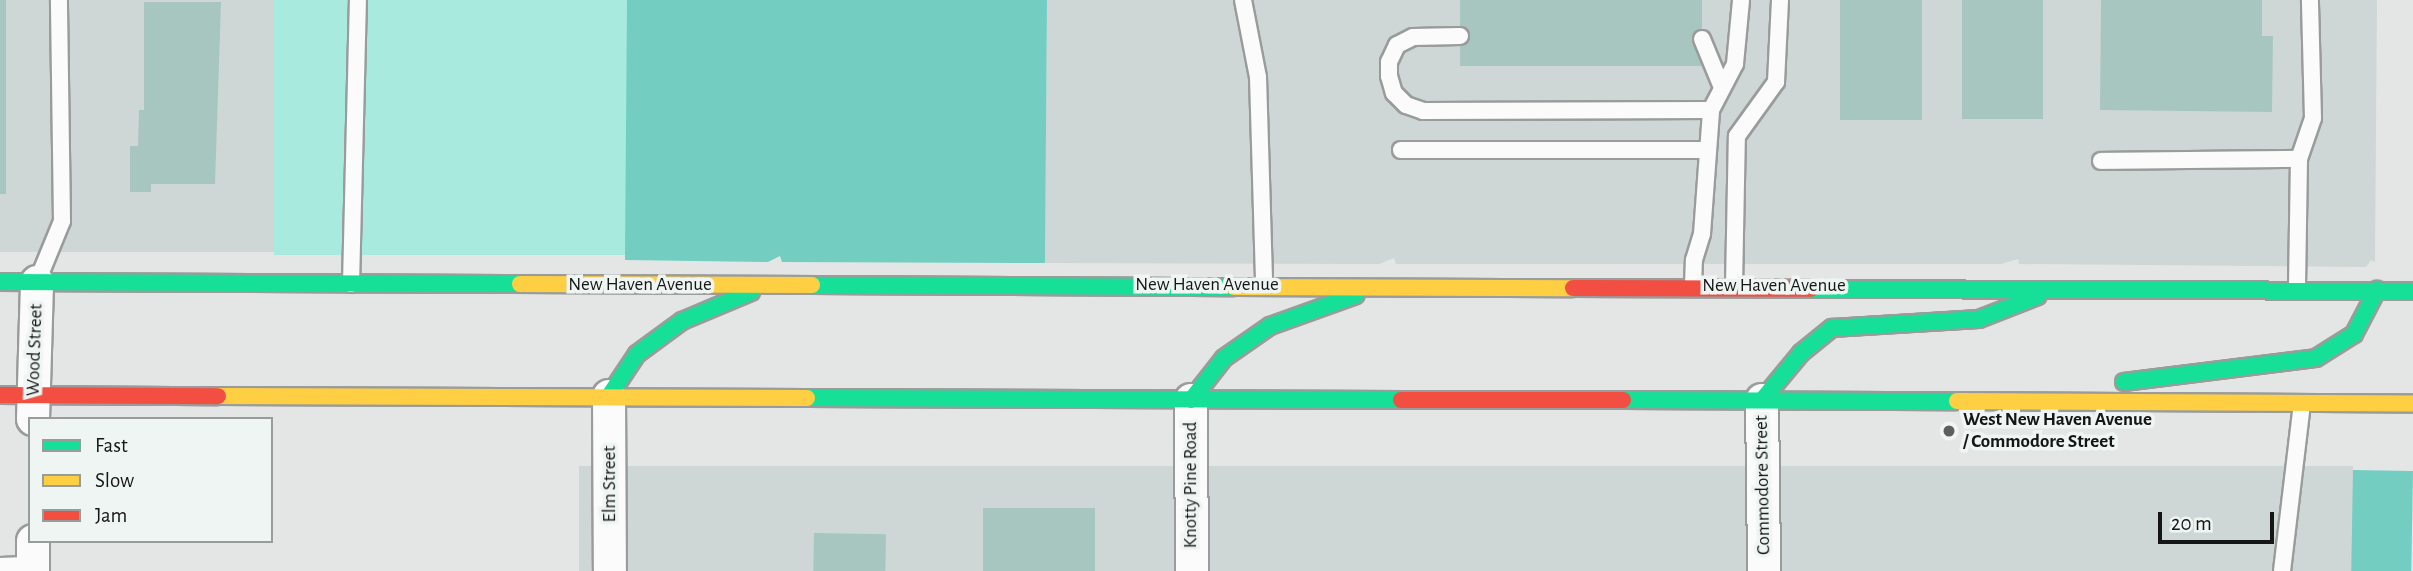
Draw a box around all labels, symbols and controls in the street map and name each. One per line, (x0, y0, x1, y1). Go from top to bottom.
street label: New Haven Avenue (568, 274, 712, 296)
street label: New Haven Avenue (1135, 274, 1279, 296)
street label: New Haven Avenue (1702, 275, 1846, 297)
street label: Wood Street (22, 303, 48, 397)
place label: West New Haven Avenue / Commodore Street (1963, 409, 2152, 453)
street label: Commodore Street (1750, 415, 1776, 555)
legend (28, 417, 273, 543)
street label: Knotty Pine Road (1180, 422, 1202, 548)
marker: West New Haven Avenue / Commodore Street (1941, 423, 1957, 439)
text: Fast (95, 435, 128, 456)
street label: Elm Street (599, 446, 621, 522)
text: Slow (95, 470, 134, 491)
scale bar (2161, 498, 2276, 542)
text: Jam (95, 505, 127, 526)
text: 20 m (2171, 513, 2212, 534)

